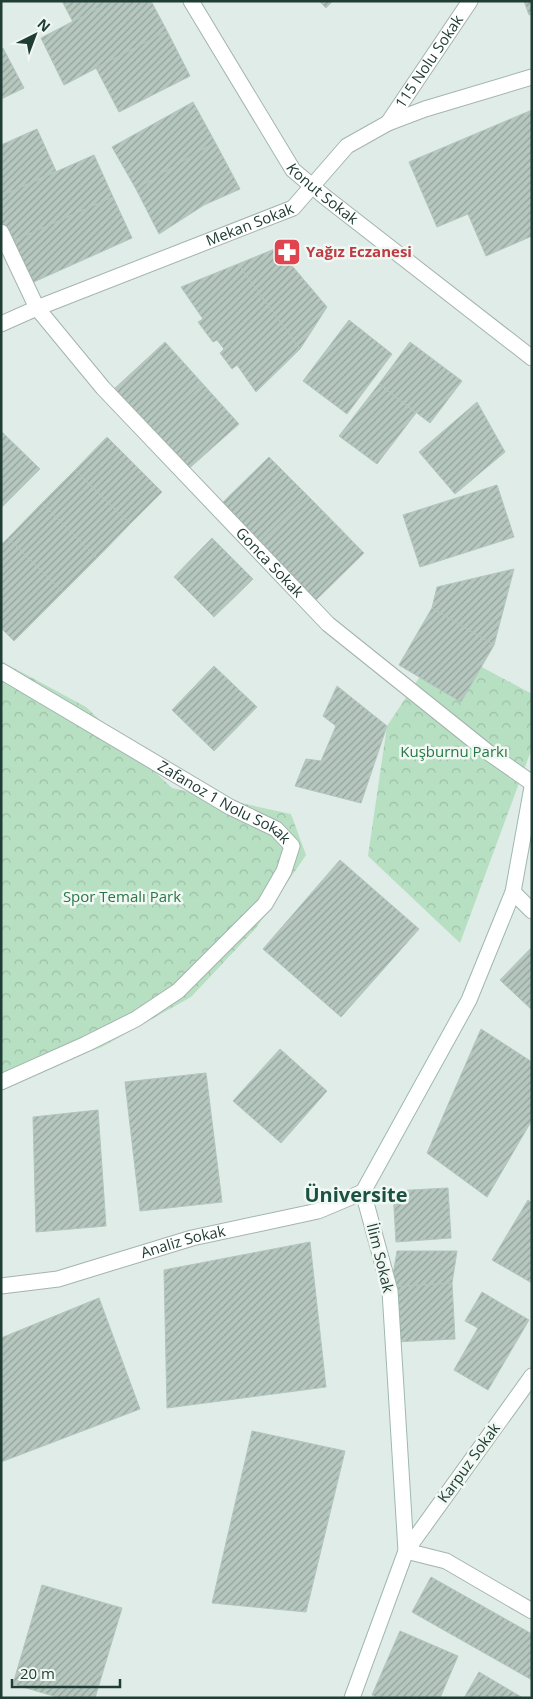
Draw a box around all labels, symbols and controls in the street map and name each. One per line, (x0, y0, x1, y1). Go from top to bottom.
north arrow (10, 10, 60, 60)
street label: 115 Nolu Sokak (390, 10, 467, 112)
text: N (33, 14, 55, 36)
street label: Konut Sokak (282, 159, 363, 228)
street label: Mekan Sokak (203, 198, 296, 250)
pharmacy icon: Yağız Eczanesi (272, 237, 302, 267)
place label: Yağız Eczanesi (306, 241, 412, 261)
street label: Gonca Sokak (232, 522, 309, 601)
park label: Kuşburnu Parkı (400, 741, 508, 761)
street label: Zafanoz 1 Nolu Sokak (154, 755, 296, 848)
park label: Spor Temalı Park (63, 886, 181, 906)
district label: Üniversite (304, 1181, 408, 1208)
street label: Analiz Sokak (138, 1220, 227, 1262)
street label: İlim Sokak (363, 1221, 399, 1295)
street label: Karpuz Sokak (432, 1418, 504, 1506)
scale bar (12, 1656, 120, 1688)
text: 20 m (20, 1663, 55, 1683)

